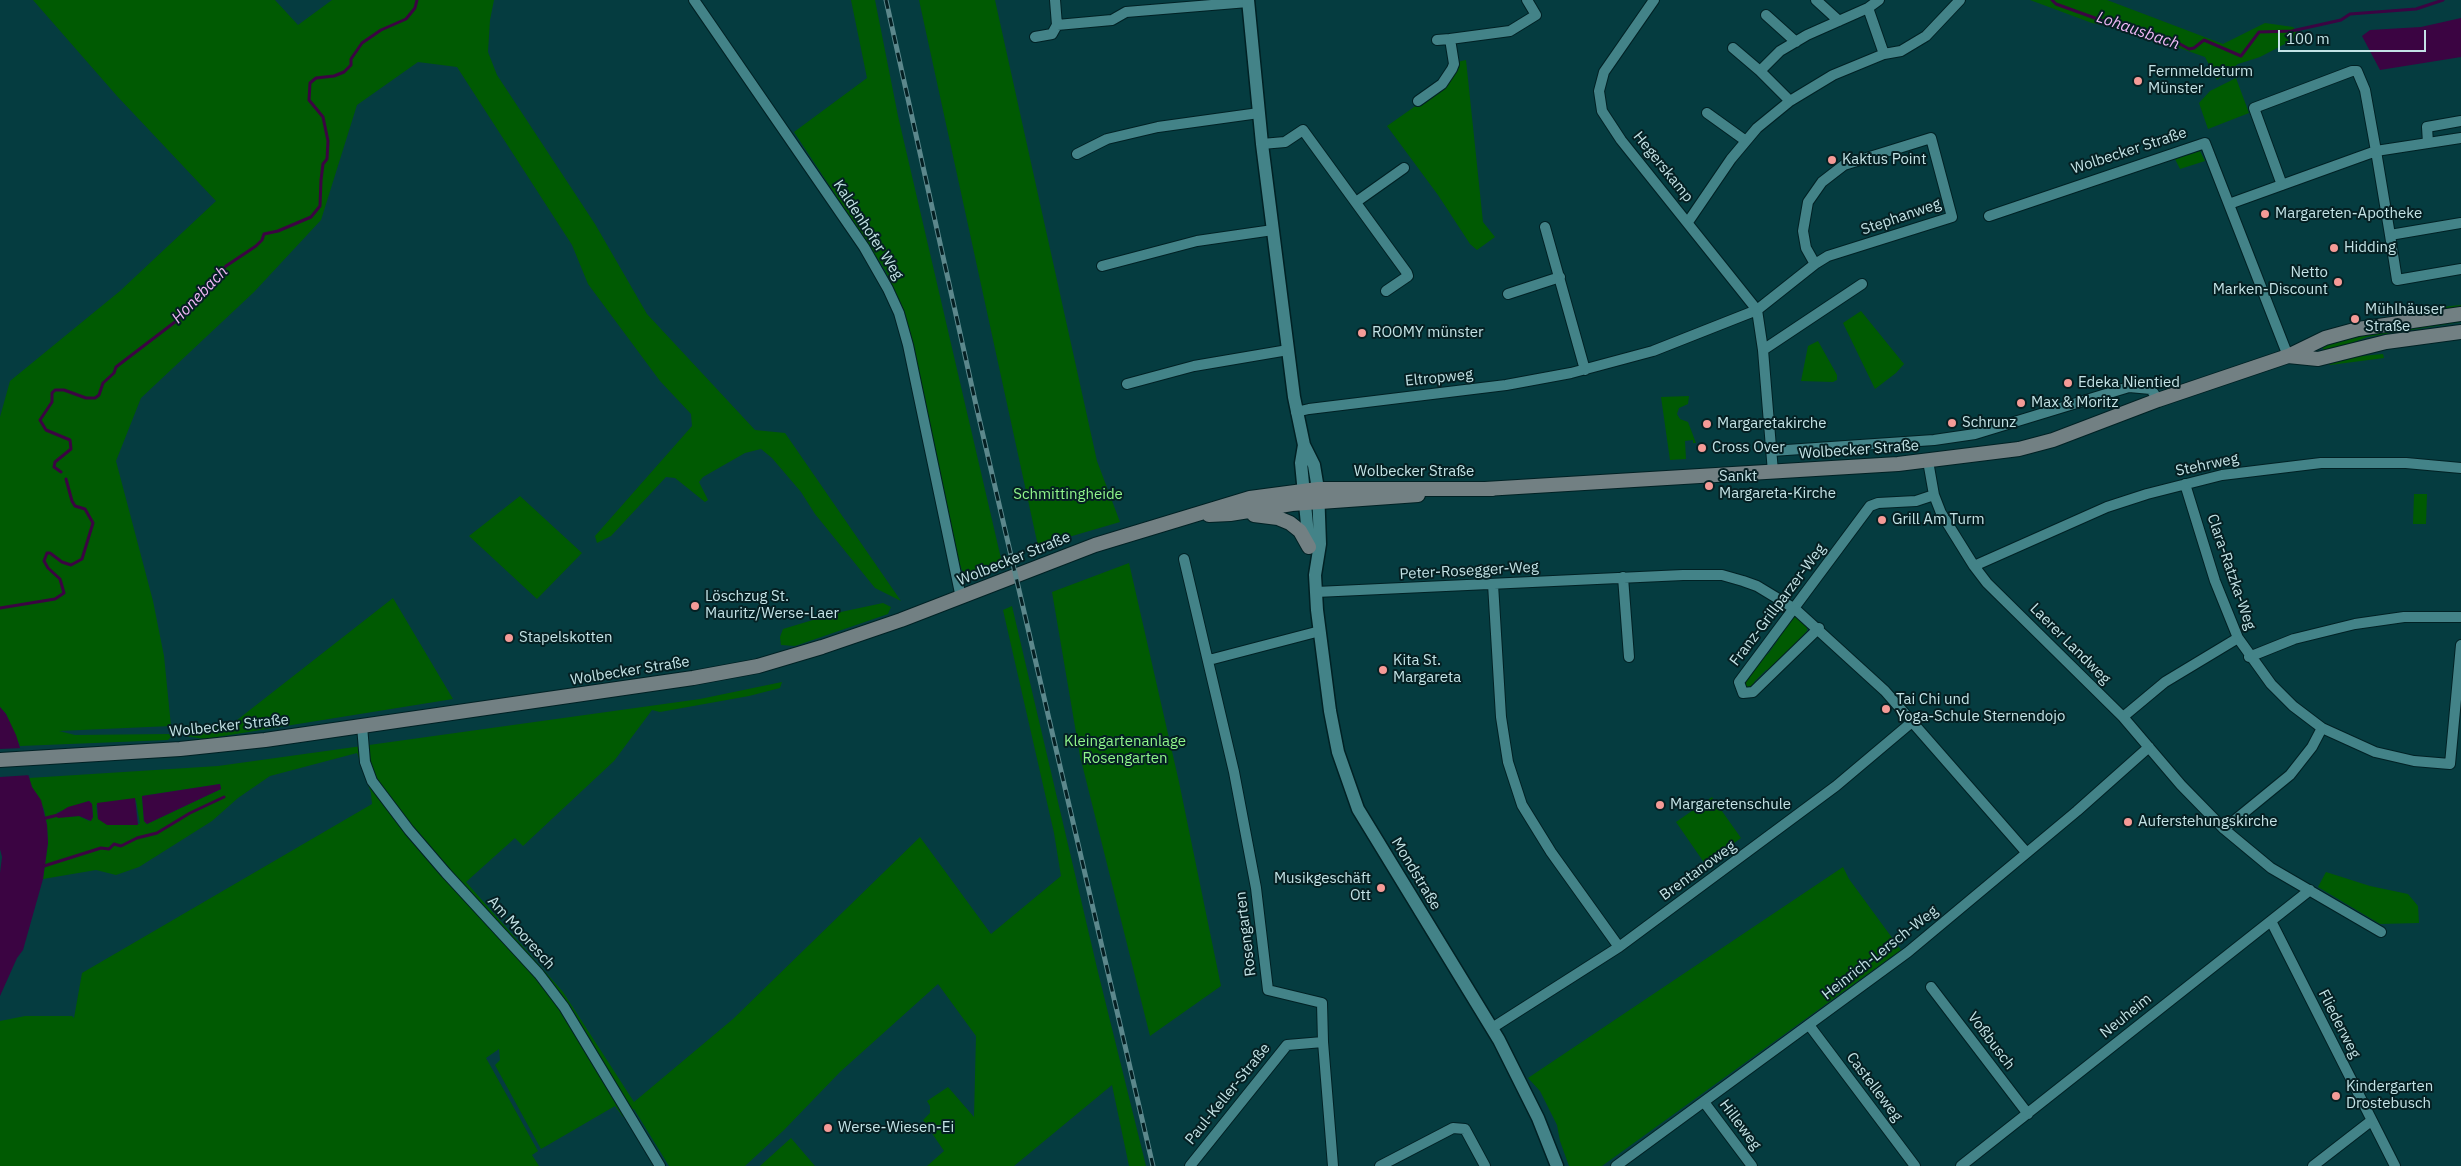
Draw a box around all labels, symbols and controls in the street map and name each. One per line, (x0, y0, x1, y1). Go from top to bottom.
water label: Lohausbach (2094, 8, 2182, 54)
scale bar (2281, 20, 2428, 52)
text: 100 m (2286, 29, 2330, 48)
place label: Fernmeldeturm Münster (2148, 63, 2253, 98)
marker: Fernmeldeturm Münster (2132, 75, 2144, 87)
street label: Wolbecker Straße (2069, 124, 2189, 178)
street label: Hegerskamp (1629, 128, 1697, 206)
place label: Kaktus Point (1842, 151, 1926, 169)
marker: Kaktus Point (1826, 154, 1838, 166)
street label: Kaldenhofer Weg (829, 177, 907, 283)
street label: Stephanweg (1859, 195, 1943, 239)
place label: Margareten-Apotheke (2275, 205, 2422, 223)
marker: Margareten-Apotheke (2259, 208, 2271, 220)
place label: Hidding (2344, 239, 2396, 257)
marker: Hidding (2328, 242, 2340, 254)
water label: Honebach (168, 262, 232, 328)
place label: Netto Marken-Discount (2213, 264, 2328, 299)
marker: Netto Marken-Discount (2332, 276, 2344, 288)
place label: Mühlhäuser Straße (2365, 301, 2444, 336)
marker: Mühlhäuser Straße (2349, 313, 2361, 325)
place label: ROOMY münster (1372, 324, 1484, 342)
marker: ROOMY münster (1356, 327, 1368, 339)
street label: Eltropweg (1404, 365, 1474, 391)
place label: Edeka Nientied (2078, 374, 2180, 392)
marker: Edeka Nientied (2062, 377, 2074, 389)
place label: Max & Moritz (2031, 394, 2118, 412)
marker: Max & Moritz (2015, 397, 2027, 409)
place label: Schrunz (1962, 414, 2016, 432)
place label: Margaretakirche (1717, 415, 1827, 433)
marker: Schrunz (1946, 417, 1958, 429)
marker: Margaretakirche (1701, 418, 1713, 430)
street label: Wolbecker Straße (1798, 437, 1920, 463)
place label: Cross Over (1712, 439, 1785, 457)
marker: Cross Over (1696, 442, 1708, 454)
street label: Stehrweg (2174, 450, 2240, 480)
street label: Wolbecker Straße (1354, 463, 1474, 481)
place label: Sankt Margareta-Kirche (1719, 468, 1836, 503)
marker: Sankt Margareta-Kirche (1703, 480, 1715, 492)
park label: Schmittingheide (1013, 486, 1123, 504)
place label: Grill Am Turm (1892, 511, 1985, 529)
street label: Clara-Ratzka-Weg (2203, 512, 2259, 632)
marker: Grill Am Turm (1876, 514, 1888, 526)
street label: Wolbecker Straße (955, 528, 1073, 590)
street label: Franz-Grillparzer-Weg (1726, 540, 1830, 670)
street label: Peter-Rosegger-Weg (1399, 558, 1539, 584)
place label: Löschzug St. Mauritz/Werse-Laer (705, 588, 839, 623)
marker: Löschzug St. Mauritz/Werse-Laer (689, 600, 701, 612)
street label: Laerer Landweg (2026, 600, 2114, 688)
place label: Stapelskotten (519, 629, 612, 647)
marker: Stapelskotten (503, 632, 515, 644)
place label: Kita St. Margareta (1393, 652, 1461, 687)
street label: Wolbecker Straße (569, 653, 691, 689)
marker: Kita St. Margareta (1377, 664, 1389, 676)
place label: Tai Chi und Yoga-Schule Sternendojo (1896, 691, 2065, 726)
marker: Tai Chi und Yoga-Schule Sternendojo (1880, 703, 1892, 715)
street label: Wolbecker Straße (168, 711, 290, 741)
park label: Kleingartenanlage Rosengarten (1064, 733, 1186, 768)
place label: Margaretenschule (1670, 796, 1791, 814)
marker: Margaretenschule (1654, 799, 1666, 811)
place label: Auferstehungskirche (2138, 813, 2277, 831)
marker: Auferstehungskirche (2122, 816, 2134, 828)
street label: Mondstraße (1387, 834, 1445, 914)
street label: Brentanoweg (1656, 837, 1740, 905)
place label: Musikgeschäft Ott (1274, 870, 1371, 905)
marker: Musikgeschäft Ott (1375, 882, 1387, 894)
street label: Rosengarten (1232, 891, 1260, 977)
street label: Am Mooresch (483, 893, 559, 973)
street label: Heinrich-Lersch-Weg (1819, 902, 1941, 1004)
street label: Fliederweg (2314, 987, 2364, 1061)
street label: Neuheim (2097, 990, 2155, 1042)
street label: Voßbusch (1964, 1009, 2018, 1073)
street label: Paul-Keller-Straße (1182, 1040, 1274, 1148)
street label: Castelleweg (1842, 1049, 1906, 1125)
place label: Kindergarten Drostebusch (2346, 1078, 2433, 1113)
marker: Kindergarten Drostebusch (2330, 1090, 2342, 1102)
street label: Hilleweg (1715, 1096, 1765, 1154)
place label: Werse-Wiesen-Ei (838, 1119, 954, 1137)
marker: Werse-Wiesen-Ei (822, 1122, 834, 1134)

